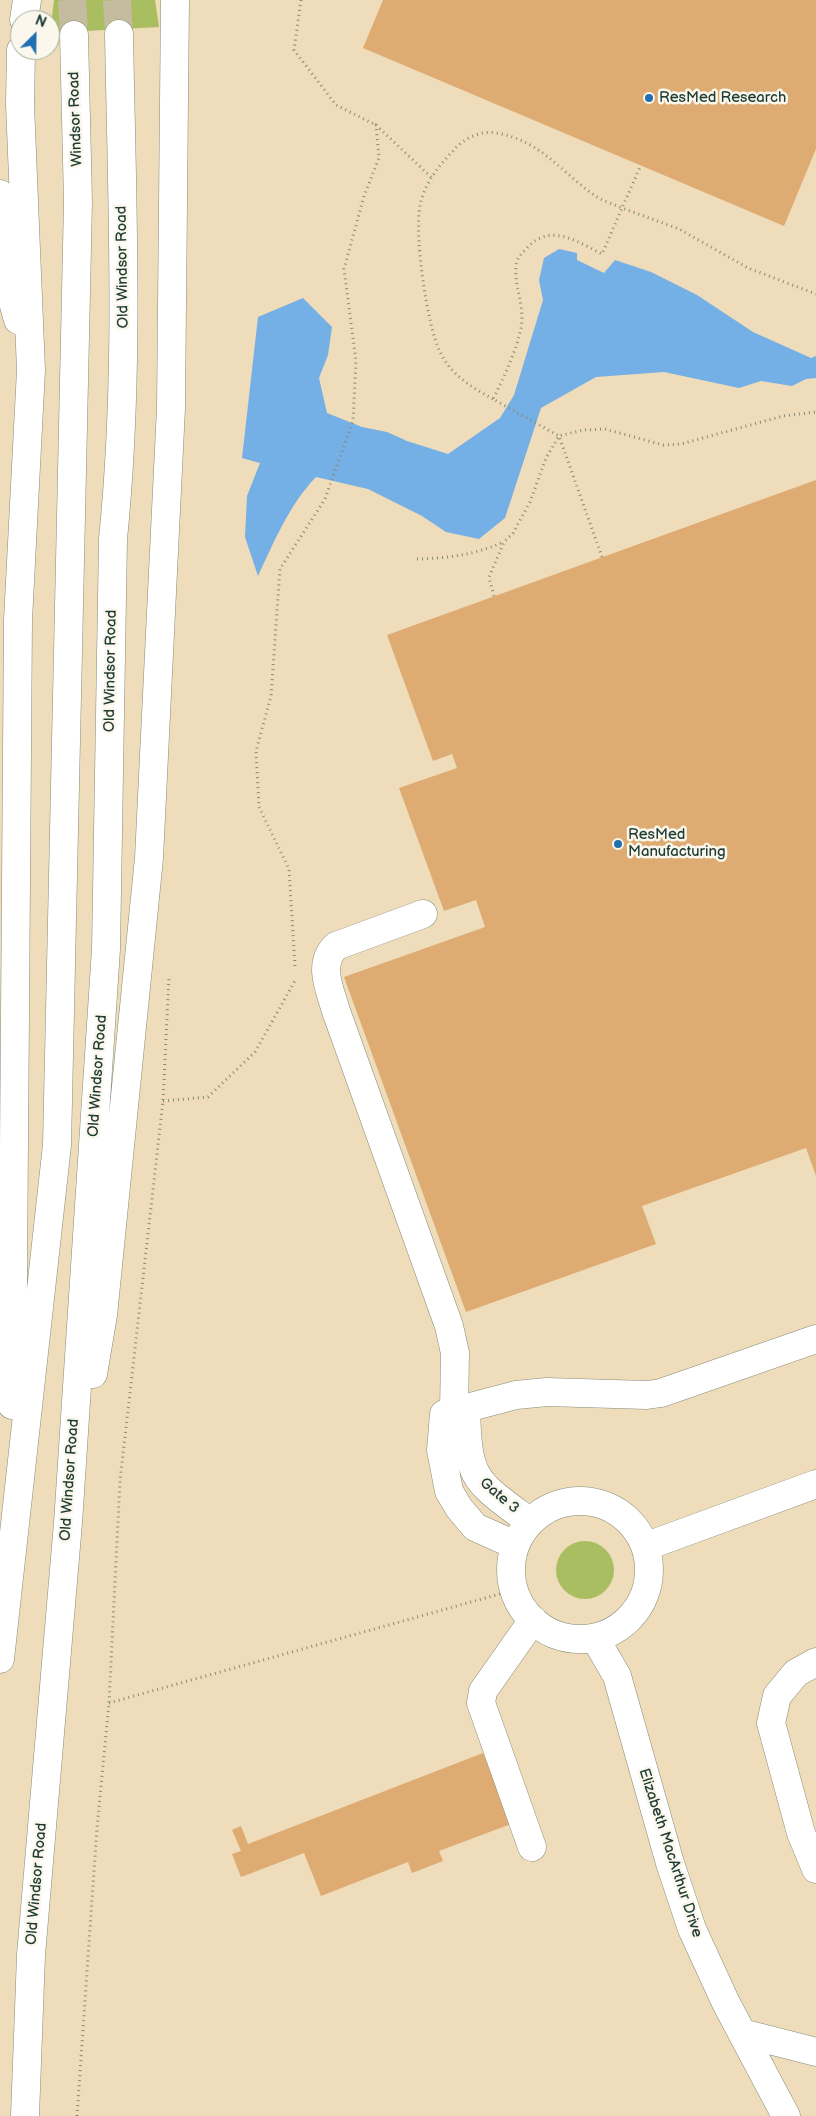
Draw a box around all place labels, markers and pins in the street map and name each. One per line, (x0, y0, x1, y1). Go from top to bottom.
place label: ResMed Research (659, 89, 786, 107)
marker: ResMed Research (643, 92, 655, 104)
place label: ResMed Manufacturing (628, 826, 726, 861)
marker: ResMed Manufacturing (612, 838, 624, 850)

